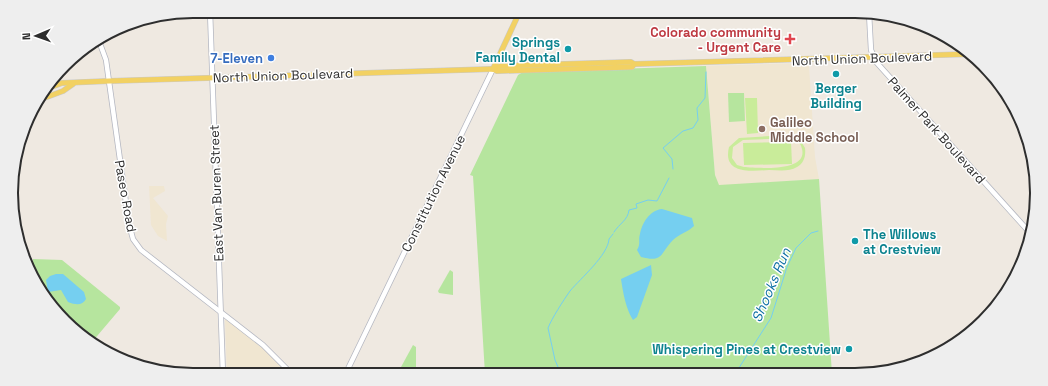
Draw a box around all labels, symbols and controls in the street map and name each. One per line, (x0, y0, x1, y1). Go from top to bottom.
north arrow (16, 16, 56, 56)
place label: Colorado community - Urgent Care (650, 24, 781, 56)
text: N (19, 32, 33, 40)
marker: Colorado community - Urgent Care (784, 33, 796, 45)
place label: Springs Family Dental (475, 34, 560, 66)
marker: Springs Family Dental (563, 44, 573, 54)
street label: North Union Boulevard (791, 48, 933, 69)
place label: 7-Eleven (210, 50, 263, 67)
marker: 7-Eleven (266, 53, 276, 63)
street label: North Union Boulevard (212, 65, 354, 86)
marker: Berger Building (831, 69, 841, 79)
street label: Palmer Park Boulevard (884, 73, 989, 187)
place label: Berger Building (810, 80, 862, 112)
place label: Galileo Middle School (770, 114, 859, 146)
street label: East Van Buren Street (206, 124, 227, 262)
marker: Galileo Middle School (757, 124, 767, 134)
street label: Constitution Avenue (398, 132, 469, 255)
street label: Paseo Road (111, 159, 140, 233)
place label: The Willows at Crestview (863, 226, 941, 258)
marker: The Willows at Crestview (850, 236, 860, 246)
water label: Shooks Run (747, 245, 795, 325)
place label: Whispering Pines at Crestview (652, 341, 841, 358)
marker: Whispering Pines at Crestview (844, 344, 854, 354)

